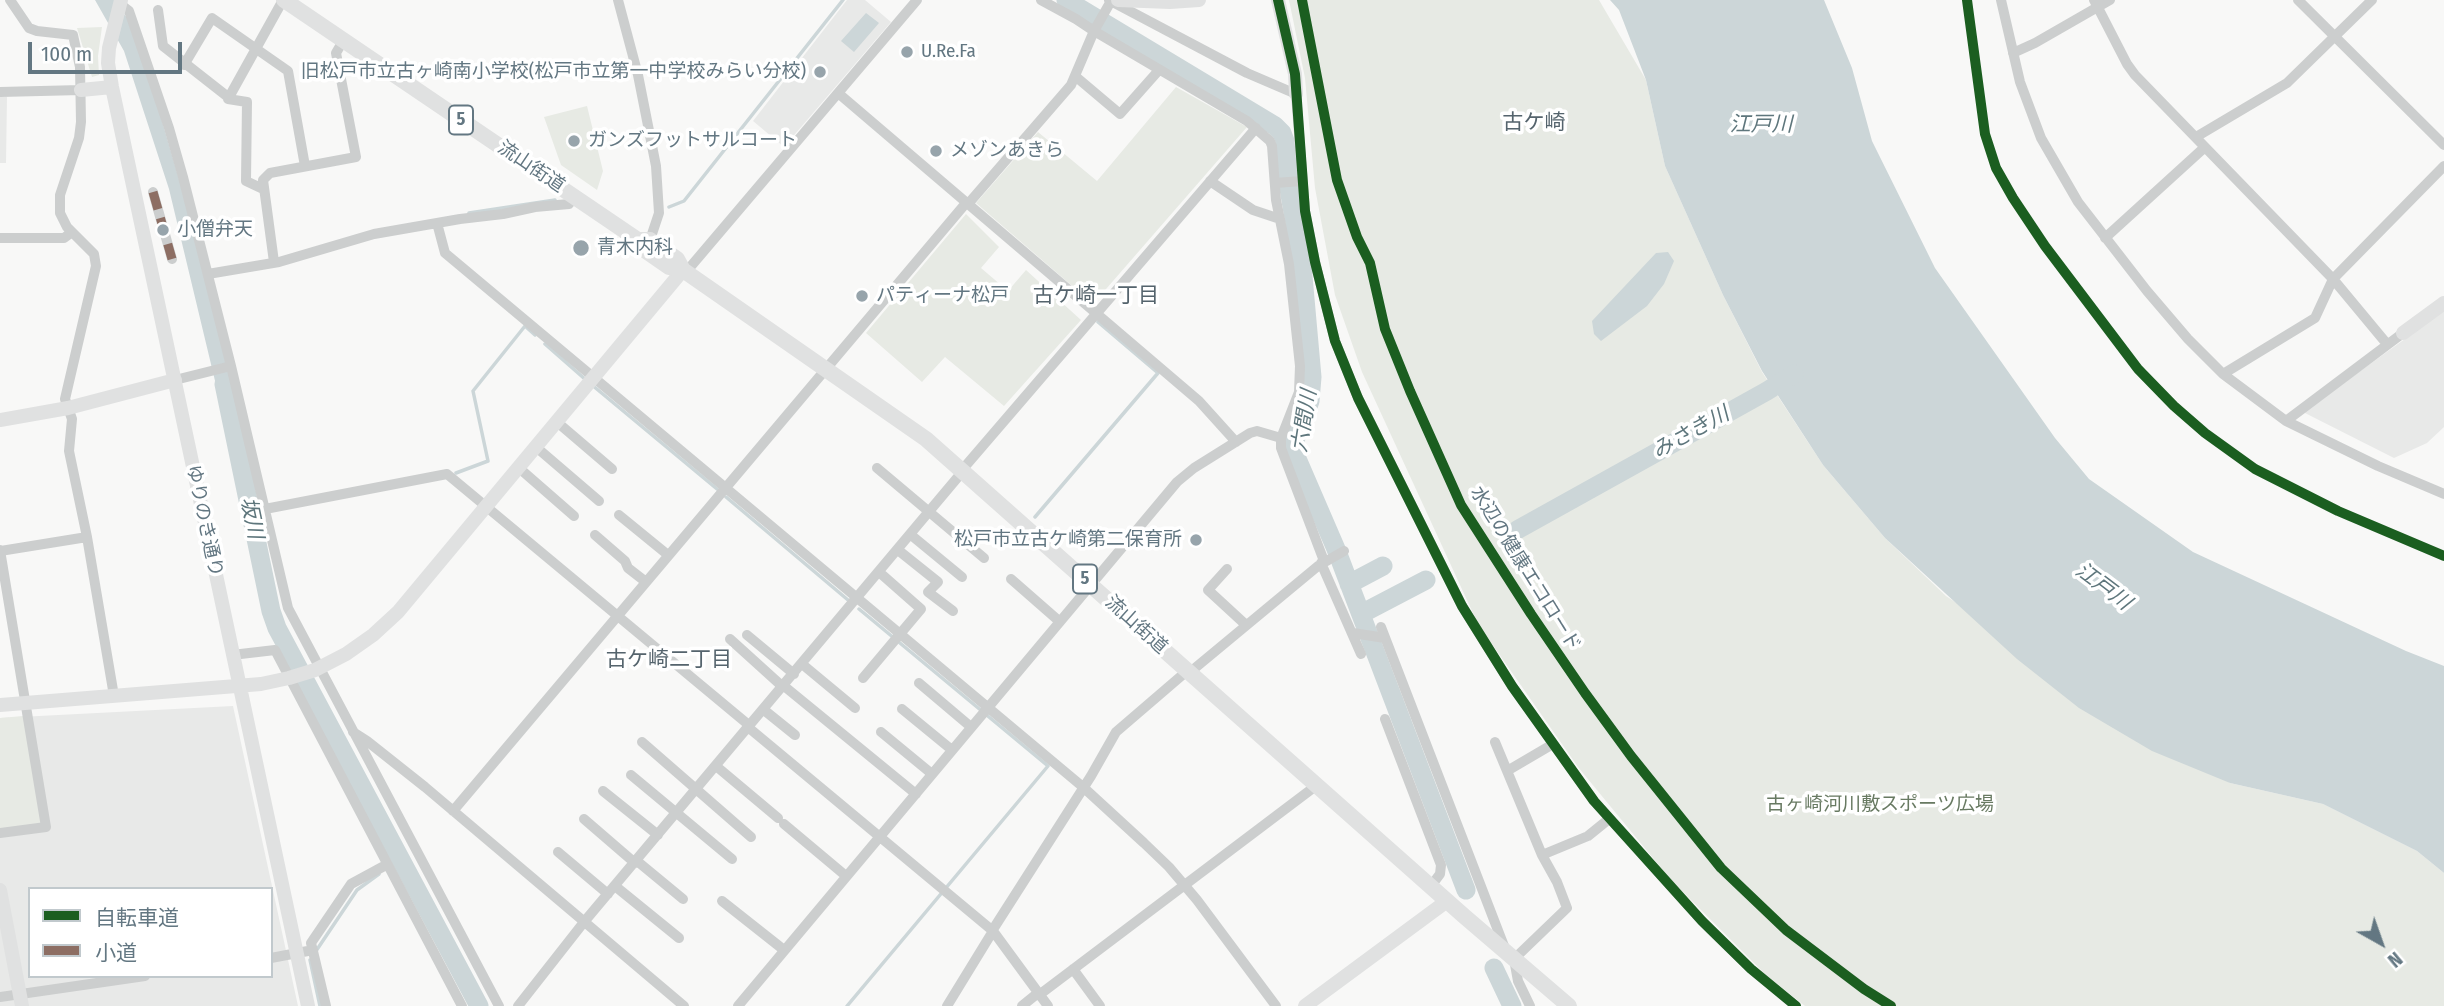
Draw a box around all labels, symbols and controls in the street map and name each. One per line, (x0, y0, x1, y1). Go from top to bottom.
scale bar (32, 28, 186, 72)
text: 100 m (41, 41, 92, 67)
place label: U.Re.Fa (921, 41, 976, 63)
marker: U.Re.Fa (899, 44, 915, 60)
place label: 旧松戸市立古ヶ崎南小学校(松戸市立第一中学校みらい分校) (301, 61, 806, 83)
marker: 旧松戸市立古ヶ崎南小学校(松戸市立第一中学校みらい分校) (812, 64, 828, 80)
road number: 5 (449, 106, 473, 134)
district label: 古ケ崎 (1503, 110, 1565, 136)
water label: 江戸川 (1730, 112, 1792, 138)
place label: ガンズフットサルコート (588, 130, 797, 152)
marker: ガンズフットサルコート (566, 133, 582, 149)
street label: 流山街道 (493, 136, 569, 198)
place label: メゾンあきら (950, 140, 1064, 162)
marker: メゾンあきら (928, 143, 944, 159)
place label: 小僧弁天 (177, 219, 253, 241)
marker: 小僧弁天 (155, 222, 171, 238)
place label: 青木内科 (597, 237, 673, 259)
marker: 青木内科 (571, 238, 591, 258)
district label: 古ケ崎一丁目 (1033, 283, 1159, 309)
place label: パティーナ松戸 (876, 285, 1009, 307)
marker: パティーナ松戸 (854, 288, 870, 304)
water label: 六間川 (1288, 388, 1322, 454)
water label: みさき川 (1648, 402, 1734, 464)
street label: ゆりのき通り (181, 463, 227, 579)
street label: 水辺の健康エコロード (1465, 482, 1585, 656)
water label: 坂川 (234, 495, 268, 541)
place label: 松戸市立古ケ崎第二保育所 (954, 529, 1182, 551)
marker: 松戸市立古ケ崎第二保育所 (1188, 532, 1204, 548)
water label: 江戸川 (2070, 558, 2136, 616)
road number: 5 (1073, 564, 1097, 594)
street label: 流山街道 (1100, 591, 1172, 659)
district label: 古ケ崎二丁目 (606, 647, 732, 673)
park label: 古ヶ崎河川敷スポーツ広場 (1766, 794, 1994, 816)
legend (28, 887, 273, 978)
text: 自転車道 (95, 905, 179, 931)
north arrow (2346, 908, 2416, 978)
text: 小道 (95, 940, 137, 966)
text: N (2383, 947, 2407, 972)

